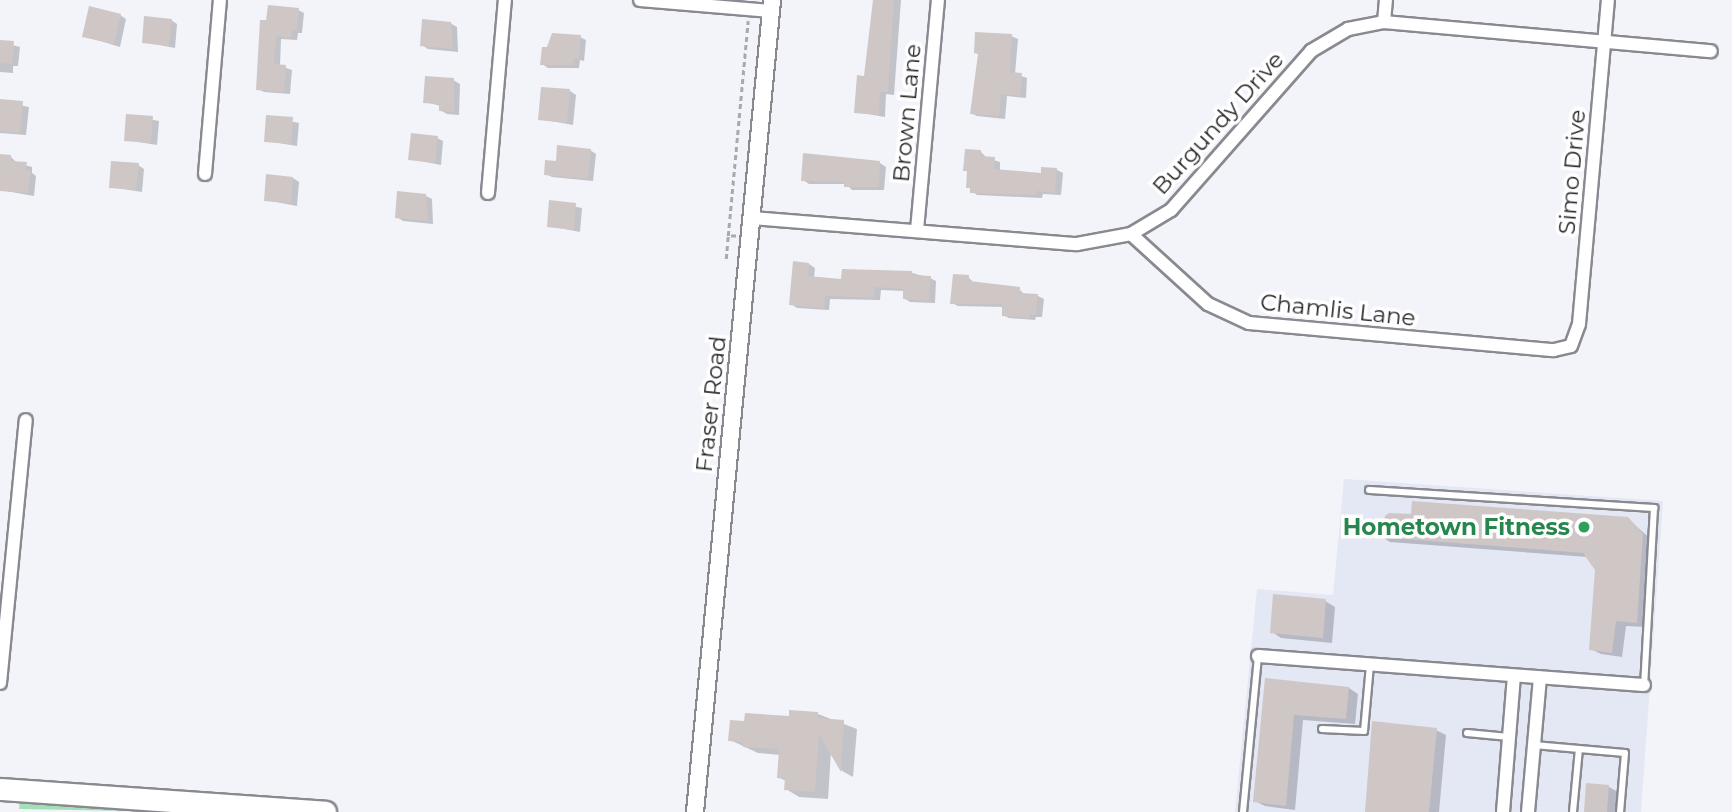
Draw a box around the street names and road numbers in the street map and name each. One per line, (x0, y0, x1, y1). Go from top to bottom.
street label: Brown Lane (887, 43, 927, 183)
street label: Burgundy Drive (1147, 46, 1289, 200)
street label: Simo Drive (1553, 108, 1591, 236)
street label: Chamlis Lane (1259, 288, 1417, 332)
street label: Fraser Road (690, 335, 732, 473)

